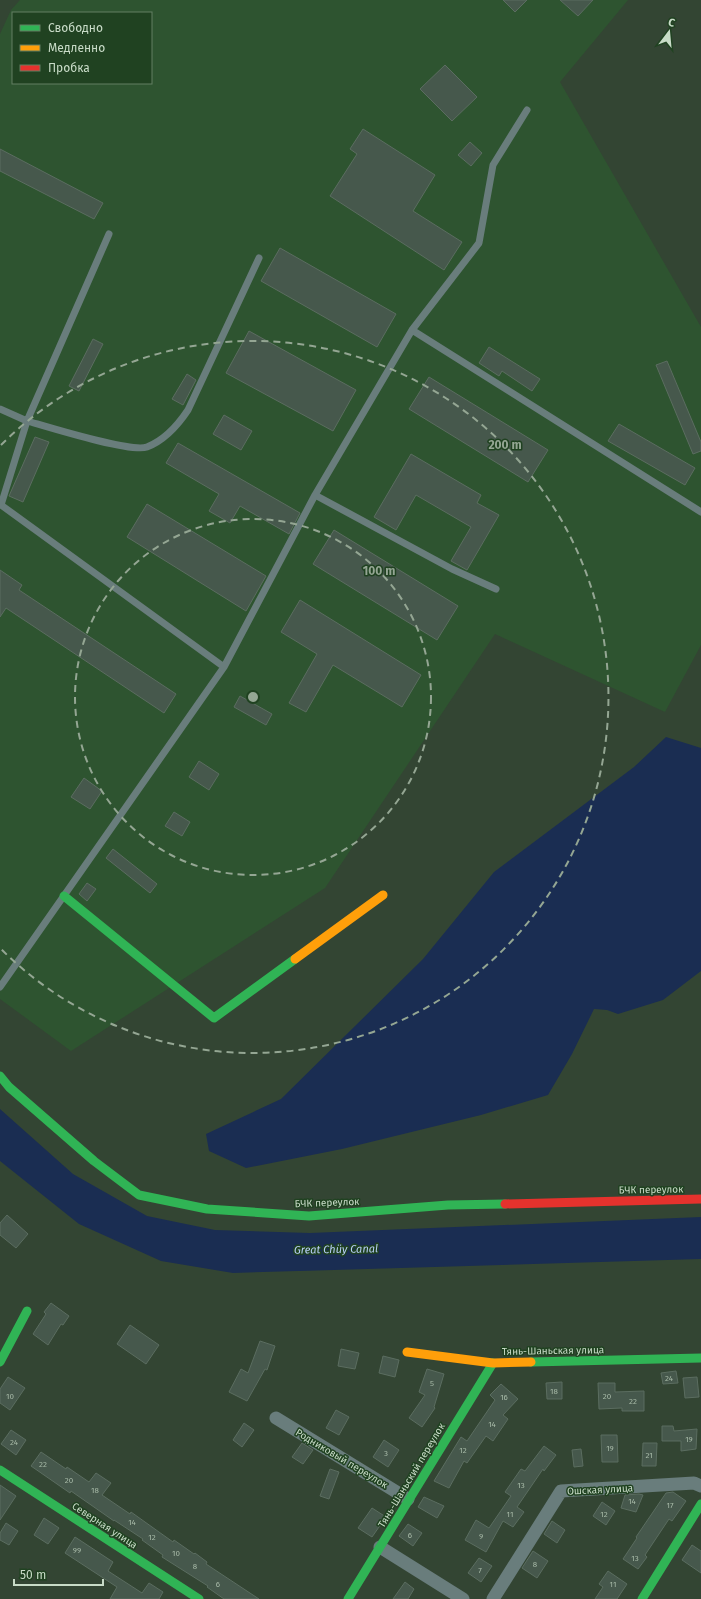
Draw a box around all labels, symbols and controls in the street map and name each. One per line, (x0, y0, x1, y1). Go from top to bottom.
legend (12, 12, 152, 84)
north arrow (649, 12, 689, 52)
text: С (667, 16, 677, 30)
text: Свободно (48, 21, 103, 35)
text: Медленно (48, 41, 105, 55)
text: Пробка (48, 61, 90, 75)
text: 200 m (488, 438, 522, 452)
text: 100 m (363, 564, 395, 578)
centre of rings (246, 690, 260, 704)
street label: БЧК переулок (619, 1183, 684, 1197)
street label: БЧК переулок (295, 1196, 360, 1210)
water label: Great Chüy Canal (294, 1242, 378, 1257)
street label: Тянь-Шаньская улица (502, 1344, 604, 1358)
house number: 24 (665, 1374, 674, 1383)
house number: 5 (430, 1379, 434, 1388)
house number: 18 (550, 1387, 559, 1396)
house number: 10 (6, 1392, 14, 1401)
house number: 20 (603, 1392, 612, 1401)
house number: 16 (500, 1393, 508, 1402)
house number: 22 (629, 1397, 637, 1406)
street label: Тянь-Шаньский переулок (376, 1420, 448, 1530)
house number: 14 (488, 1420, 497, 1429)
street label: Родниковый переулок (293, 1427, 391, 1492)
house number: 19 (685, 1435, 693, 1444)
house number: 24 (10, 1438, 19, 1447)
house number: 19 (606, 1444, 614, 1453)
house number: 12 (459, 1446, 467, 1455)
house number: 3 (384, 1449, 388, 1458)
house number: 21 (645, 1451, 653, 1460)
house number: 22 (39, 1460, 47, 1469)
house number: 20 (65, 1476, 74, 1485)
house number: 13 (517, 1481, 525, 1490)
street label: Ошская улица (567, 1482, 633, 1498)
house number: 18 (91, 1486, 100, 1495)
house number: 14 (628, 1497, 637, 1506)
street label: Северная улица (70, 1500, 139, 1551)
house number: 17 (666, 1501, 674, 1510)
house number: 11 (507, 1510, 513, 1519)
house number: 12 (600, 1510, 608, 1519)
house number: 14 (128, 1518, 137, 1527)
house number: 6 (408, 1531, 412, 1540)
house number: 9 (479, 1532, 483, 1541)
house number: 12 (148, 1533, 156, 1542)
house number: 99 (73, 1546, 81, 1555)
house number: 10 (172, 1549, 180, 1558)
house number: 13 (631, 1554, 639, 1563)
house number: 8 (533, 1560, 538, 1569)
scale bar (14, 1561, 103, 1587)
house number: 8 (193, 1562, 198, 1571)
house number: 7 (478, 1566, 482, 1575)
text: 50 m (20, 1568, 46, 1582)
house number: 6 (216, 1580, 220, 1589)
house number: 11 (610, 1580, 616, 1589)

